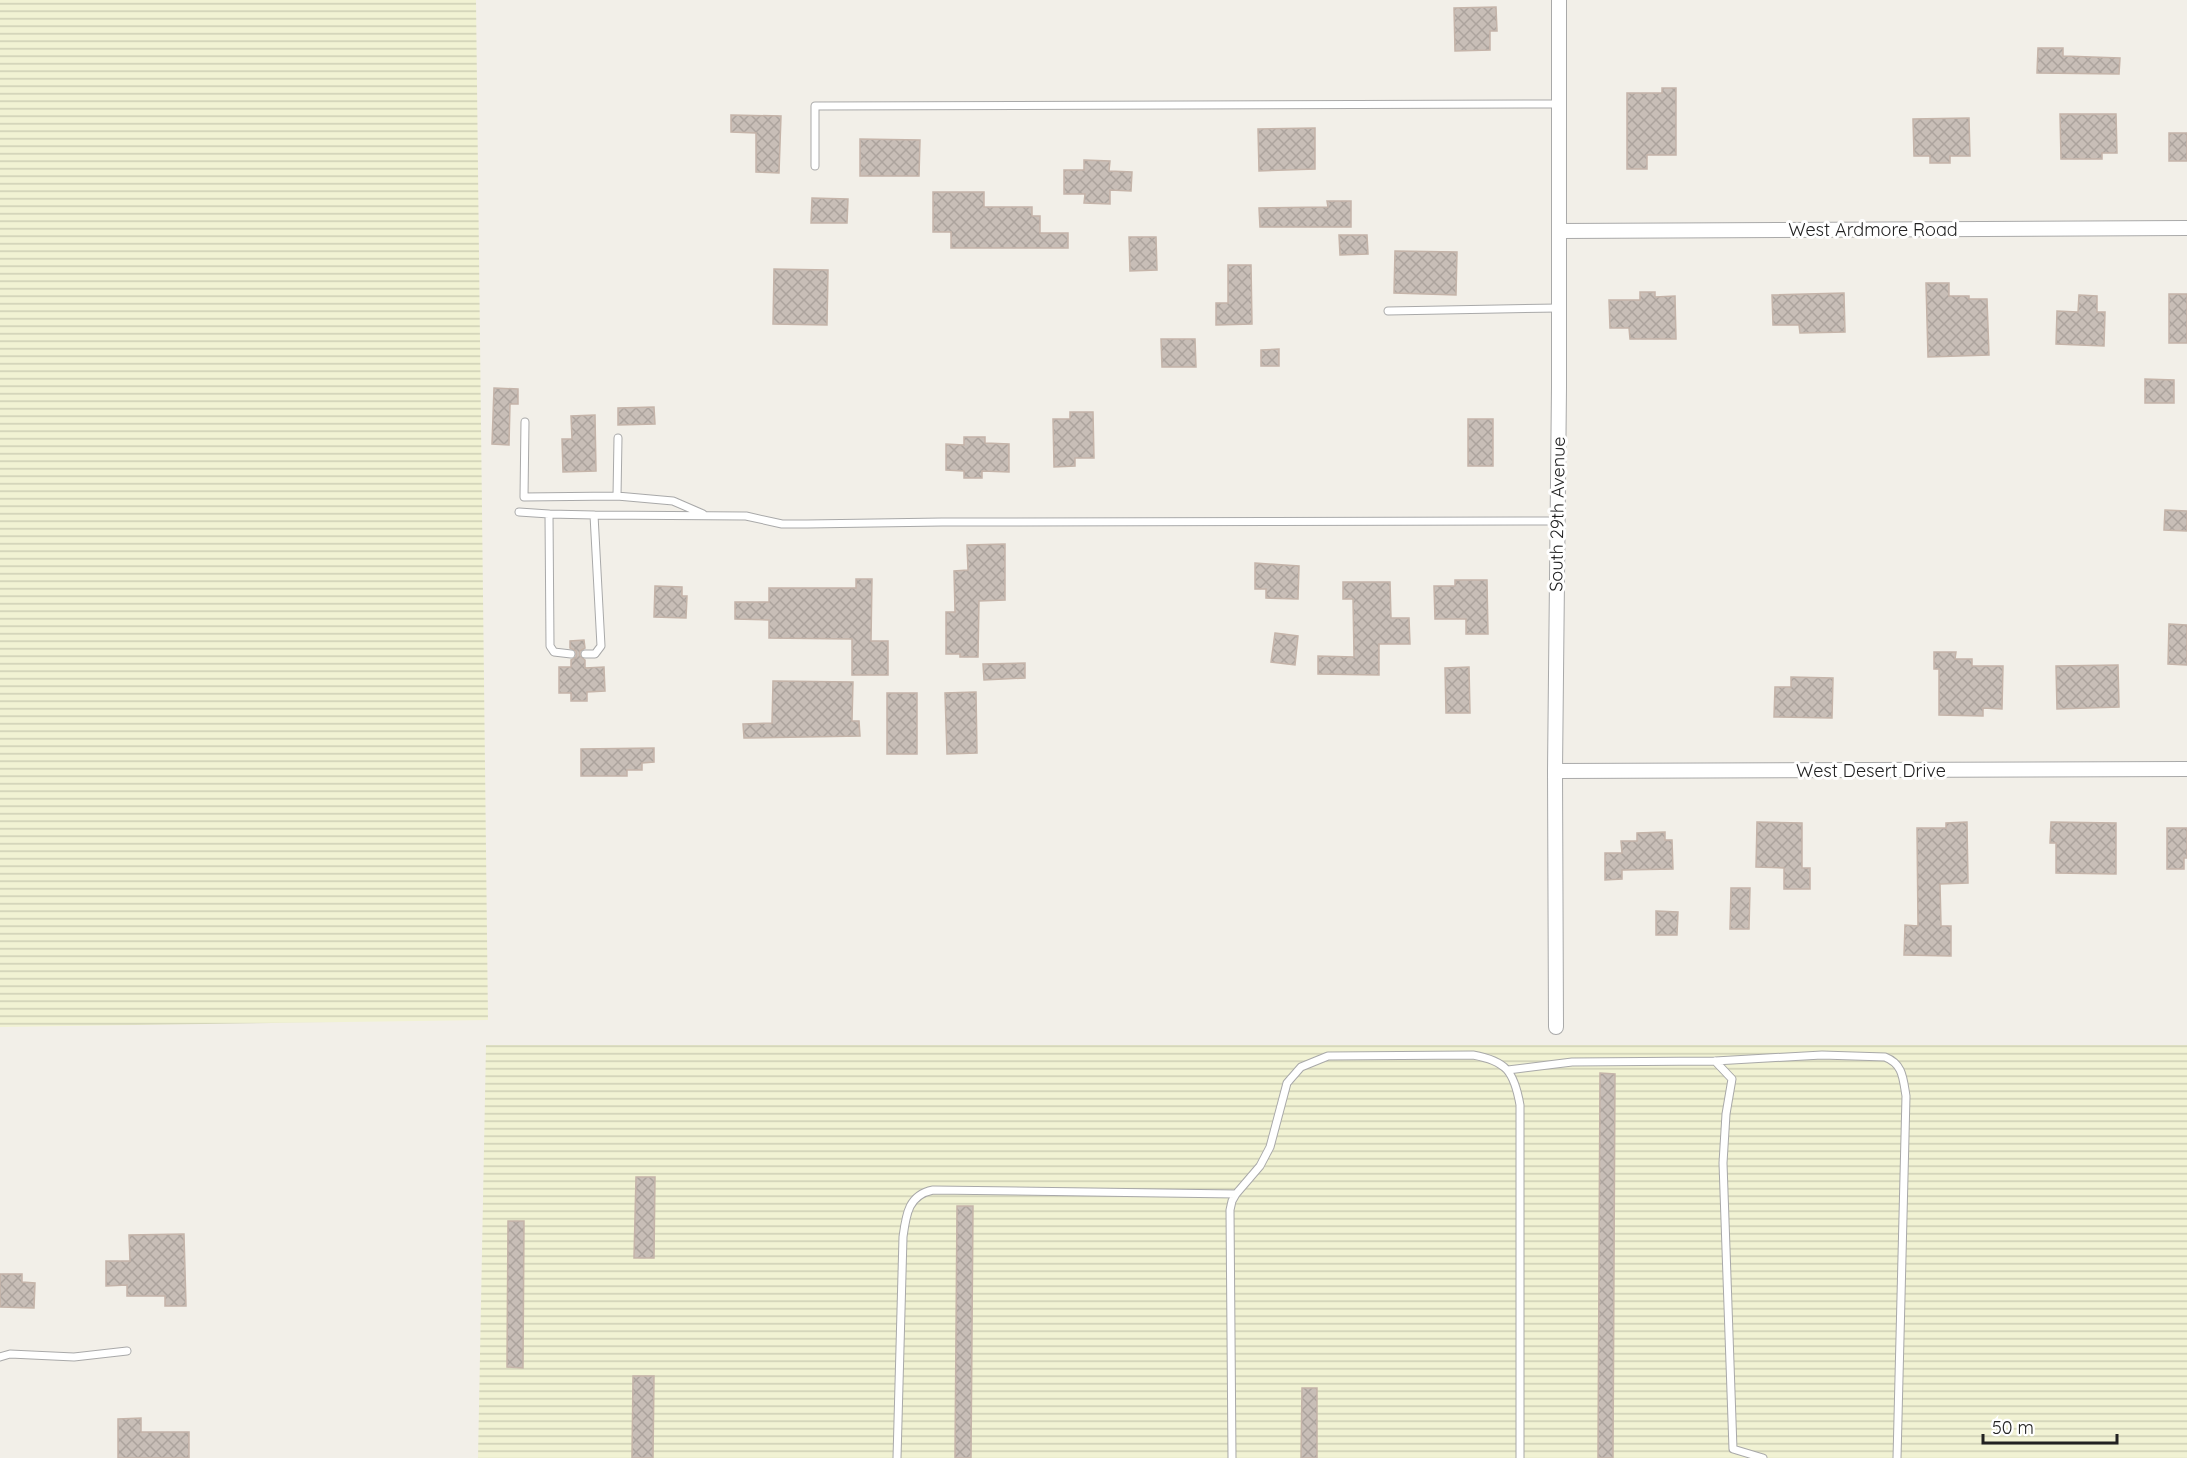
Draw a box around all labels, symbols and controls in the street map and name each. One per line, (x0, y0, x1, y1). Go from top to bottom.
street label: West Ardmore Road (1788, 218, 1958, 241)
street label: South 29th Avenue (1544, 436, 1570, 592)
street label: West Desert Drive (1796, 759, 1946, 782)
scale bar (1983, 1407, 2116, 1445)
text: 50 m (1992, 1416, 2034, 1439)

